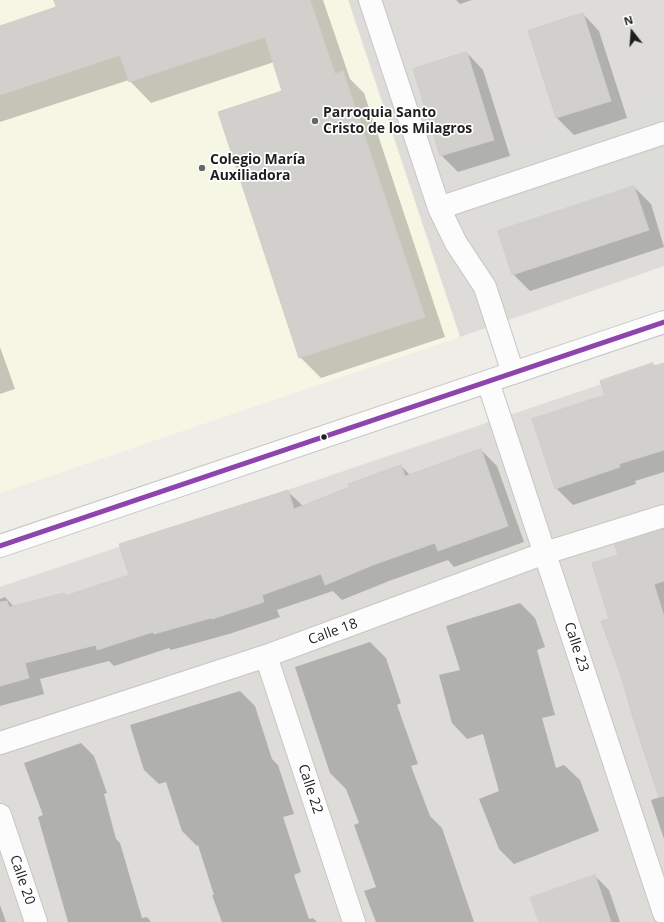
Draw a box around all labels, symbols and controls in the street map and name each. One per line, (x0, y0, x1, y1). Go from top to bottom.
north arrow (612, 12, 652, 52)
text: N (622, 12, 635, 29)
place label: Parroquia Santo Cristo de los Milagros (323, 105, 472, 138)
marker: Parroquia Santo Cristo de los Milagros (310, 116, 320, 126)
place label: Colegio María Auxiliadora (210, 152, 305, 184)
marker: Colegio María Auxiliadora (197, 163, 207, 173)
unlabelled marker (319, 432, 329, 442)
street label: Calle 18 (306, 615, 360, 649)
street label: Calle 23 (560, 620, 592, 674)
street label: Calle 22 (294, 762, 326, 816)
street label: Calle 20 (6, 853, 38, 907)

